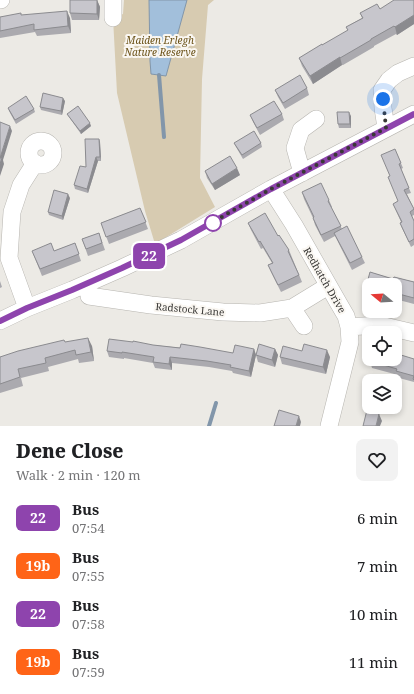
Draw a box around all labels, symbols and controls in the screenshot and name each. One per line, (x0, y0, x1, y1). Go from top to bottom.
park label: Maiden Erlegh Nature Reserve (123, 33, 196, 59)
your location (373, 89, 393, 109)
unlabelled marker (204, 214, 222, 232)
line badge: 22 (131, 243, 167, 269)
street label: Redhatch Drive (301, 245, 349, 315)
text: 22 (141, 246, 157, 265)
north arrow (362, 278, 402, 318)
map controls (362, 278, 402, 414)
street label: Radstock Lane (155, 299, 225, 319)
button: locate (362, 326, 402, 366)
button: layers (362, 374, 402, 414)
text: Dene Close (16, 438, 123, 464)
button: heart (356, 439, 398, 481)
text: Walk · 2 min · 120 m (16, 466, 141, 484)
text: Bus (72, 499, 99, 519)
text: 22 (30, 508, 46, 527)
text: 6 min (357, 508, 398, 528)
text: 07:54 (72, 519, 105, 537)
text: Bus (72, 547, 99, 567)
text: 19b (26, 556, 50, 575)
text: 7 min (357, 556, 398, 576)
text: 07:55 (72, 567, 105, 585)
text: Bus (72, 595, 99, 615)
text: 22 (30, 604, 46, 623)
text: 10 min (349, 604, 398, 624)
text: 07:58 (72, 615, 105, 633)
text: Bus (72, 643, 99, 663)
text: 19b (26, 652, 50, 671)
text: 11 min (349, 652, 398, 672)
text: 07:59 (72, 663, 105, 681)

